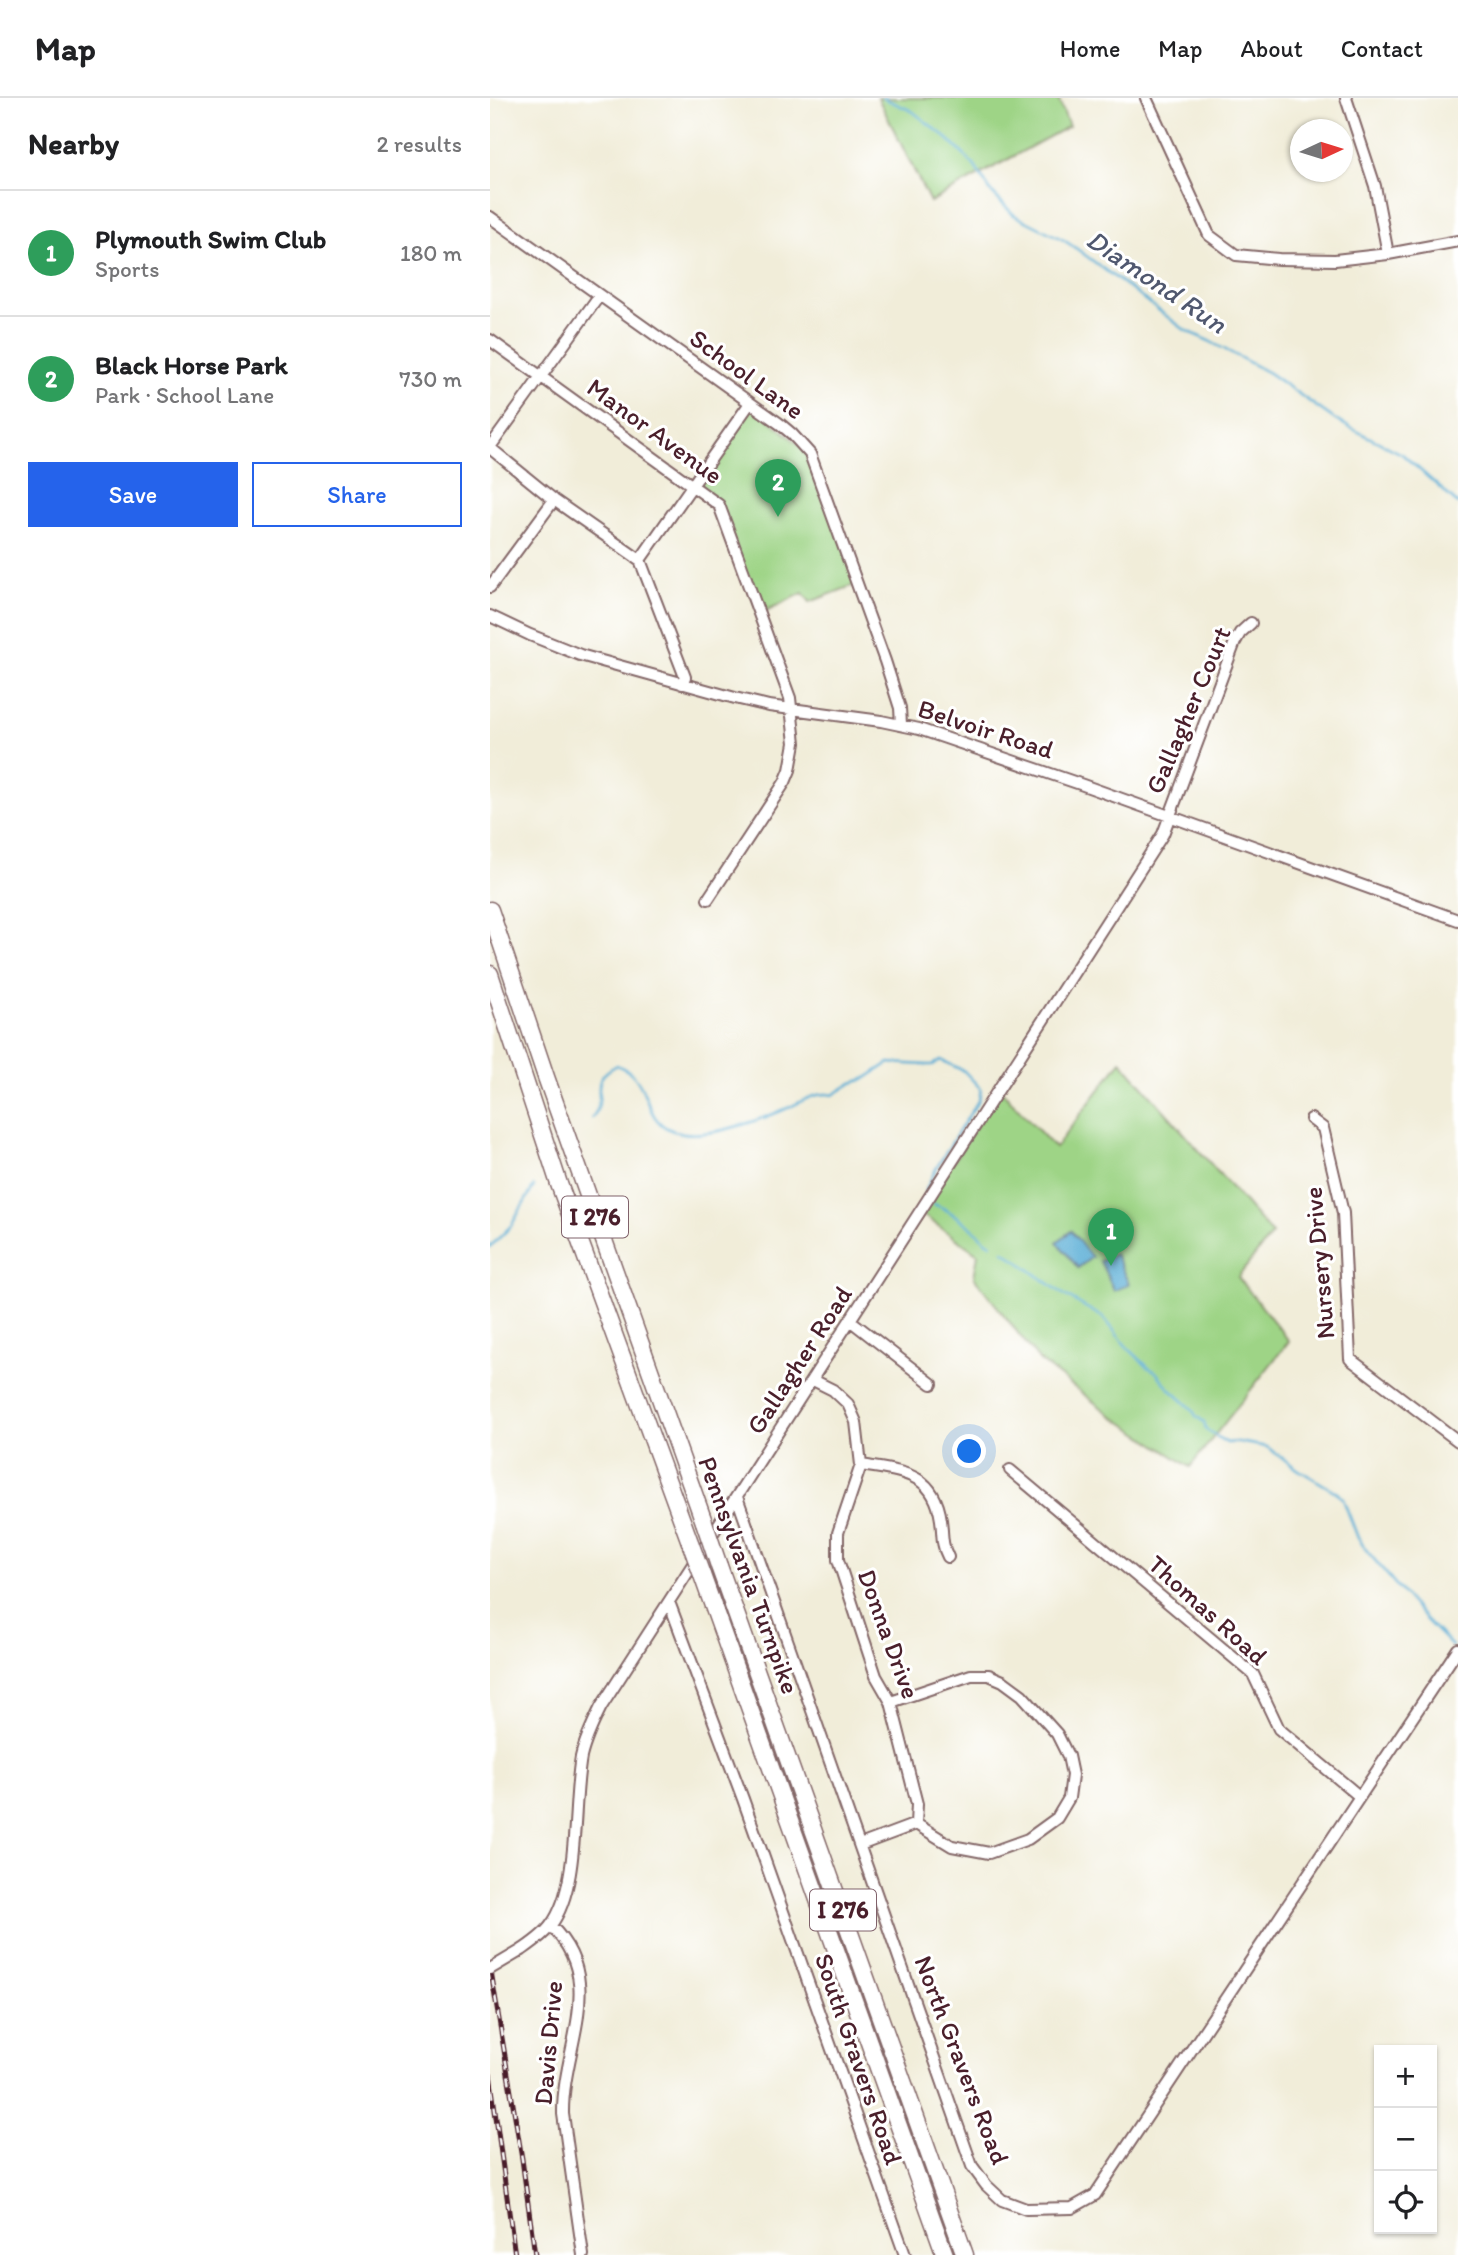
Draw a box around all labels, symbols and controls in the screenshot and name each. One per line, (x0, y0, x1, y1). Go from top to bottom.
text: Map (35, 29, 96, 68)
text: Home (1060, 34, 1120, 63)
text: Map (1158, 34, 1202, 63)
text: About (1240, 34, 1303, 63)
text: Contact (1341, 34, 1423, 63)
north arrow (1290, 119, 1353, 182)
text: Nearby (28, 125, 119, 162)
text: 2 results (376, 130, 462, 158)
water label: Diamond Run (1080, 222, 1234, 340)
text: Plymouth Swim Club (95, 223, 326, 255)
text: 1 (46, 239, 56, 267)
text: 180 m (400, 239, 462, 267)
text: Sports (95, 255, 159, 283)
street label: School Lane (684, 322, 810, 426)
text: Black Horse Park (95, 349, 288, 381)
text: 2 (45, 365, 57, 393)
text: 730 m (399, 365, 462, 393)
street label: Manor Avenue (581, 371, 729, 491)
text: Park · School Lane (95, 381, 274, 409)
pin: 2 (755, 459, 801, 517)
button: Save (28, 462, 238, 527)
button: Share (252, 462, 462, 527)
street label: Gallagher Court (1138, 621, 1238, 799)
street label: Belvoir Road (914, 692, 1058, 766)
street label: Nursery Drive (1296, 1186, 1342, 1340)
road number: I 276 (562, 1196, 628, 1238)
pin: 1 (1088, 1208, 1134, 1266)
street label: Gallagher Road (739, 1280, 859, 1440)
your location (952, 1434, 986, 1468)
street label: Pennsylvania Turnpike (691, 1452, 807, 1698)
street label: Thomas Road (1142, 1548, 1275, 1672)
street label: Donna Drive (851, 1565, 927, 1703)
road number: I 276 (810, 1890, 876, 1930)
street label: South Gravers Road (808, 1949, 910, 2169)
street label: North Gravers Road (907, 1951, 1017, 2169)
street label: Davis Drive (527, 1980, 569, 2106)
map controls (1374, 2045, 1437, 2234)
button: + (1374, 2045, 1437, 2108)
button: − (1374, 2108, 1437, 2171)
button: locate (1374, 2171, 1437, 2234)

